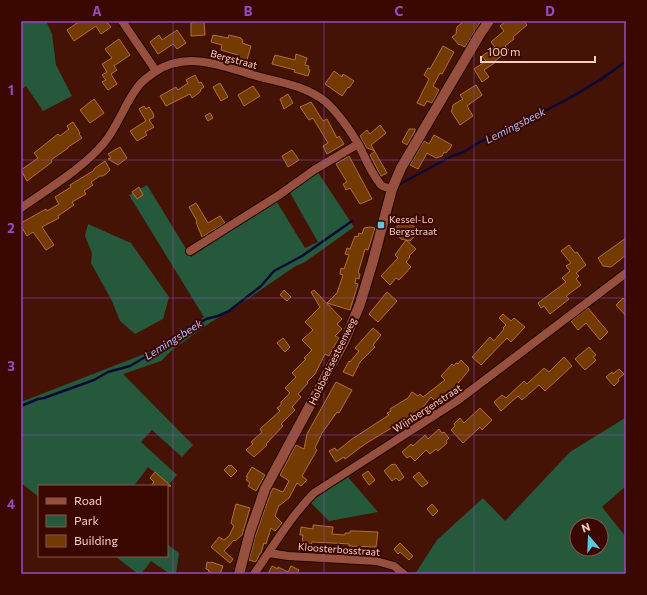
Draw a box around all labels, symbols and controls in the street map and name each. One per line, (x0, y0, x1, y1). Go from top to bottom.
text: A (92, 3, 102, 19)
text: B (244, 3, 253, 19)
text: C (395, 3, 404, 19)
text: D (545, 3, 555, 19)
scale bar (481, 38, 595, 64)
text: 100 m (487, 44, 521, 58)
street label: Bergstraat (209, 47, 259, 71)
text: 1 (8, 82, 14, 98)
water label: Lemingsbeek (483, 104, 548, 146)
place label: Kessel-Lo Bergstraat (389, 213, 437, 237)
text: 2 (7, 220, 15, 236)
marker: Kessel-Lo Bergstraat (376, 220, 386, 230)
water label: Lemingsbeek (142, 315, 205, 362)
street label: Holsbeeksesteenweg (306, 315, 359, 407)
text: 3 (7, 358, 15, 374)
street label: Wijnbergenstraat (390, 381, 464, 435)
legend (38, 485, 168, 557)
text: Road (74, 493, 102, 507)
text: 4 (7, 496, 15, 512)
text: Park (74, 513, 100, 527)
north arrow (569, 517, 609, 557)
text: N (580, 520, 592, 535)
text: Building (74, 533, 118, 547)
street label: Kloosterbosstraat (298, 540, 380, 558)

